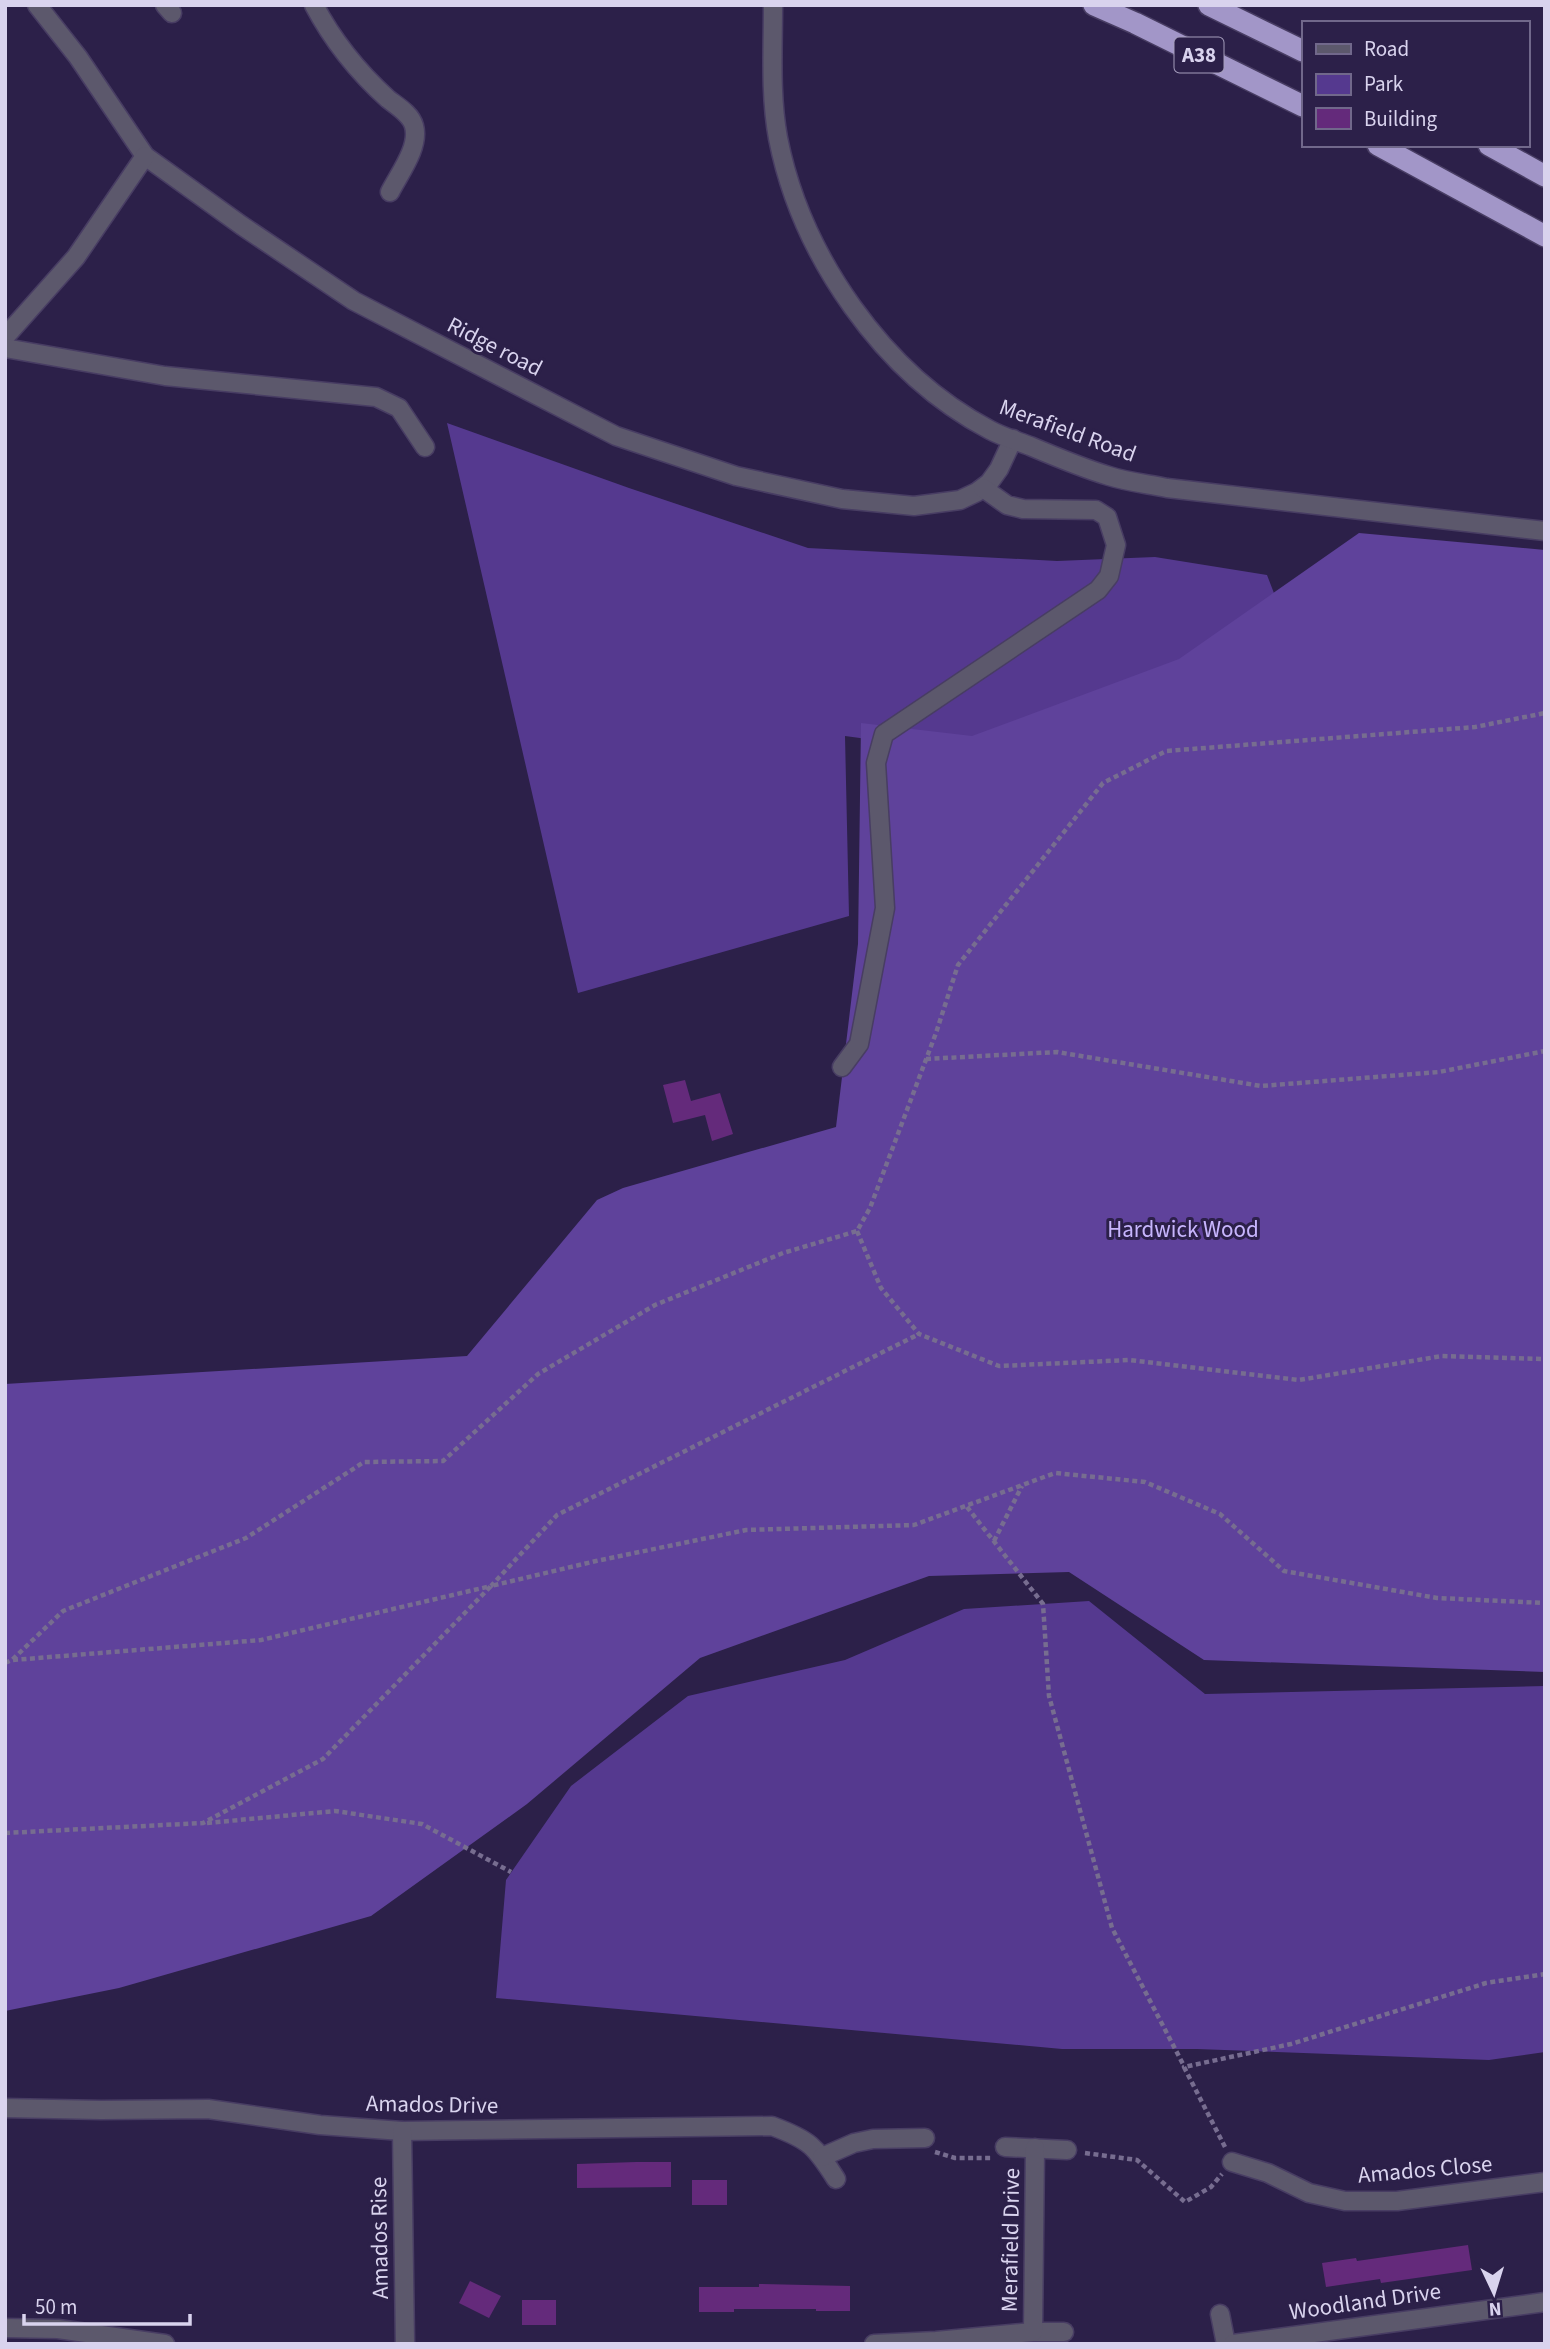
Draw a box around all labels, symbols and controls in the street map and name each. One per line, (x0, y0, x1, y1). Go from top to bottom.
legend (1302, 21, 1529, 147)
text: Road (1364, 34, 1409, 64)
road number: A38 (1174, 38, 1224, 72)
text: Park (1364, 69, 1404, 99)
text: Building (1364, 104, 1438, 134)
street label: Ridge road (441, 308, 548, 385)
street label: Merafield Road (995, 390, 1141, 471)
park label: Hardwick Wood (1107, 1213, 1259, 1246)
street label: Amados Drive (366, 2087, 498, 2122)
street label: Amados Close (1356, 2147, 1494, 2192)
street label: Merafield Drive (993, 2168, 1028, 2312)
street label: Amados Rise (362, 2177, 397, 2299)
north arrow (1459, 2258, 1529, 2328)
street label: Woodland Drive (1287, 2275, 1443, 2328)
scale bar (24, 2282, 191, 2326)
text: 50 m (35, 2292, 77, 2322)
text: N (1488, 2295, 1502, 2322)

